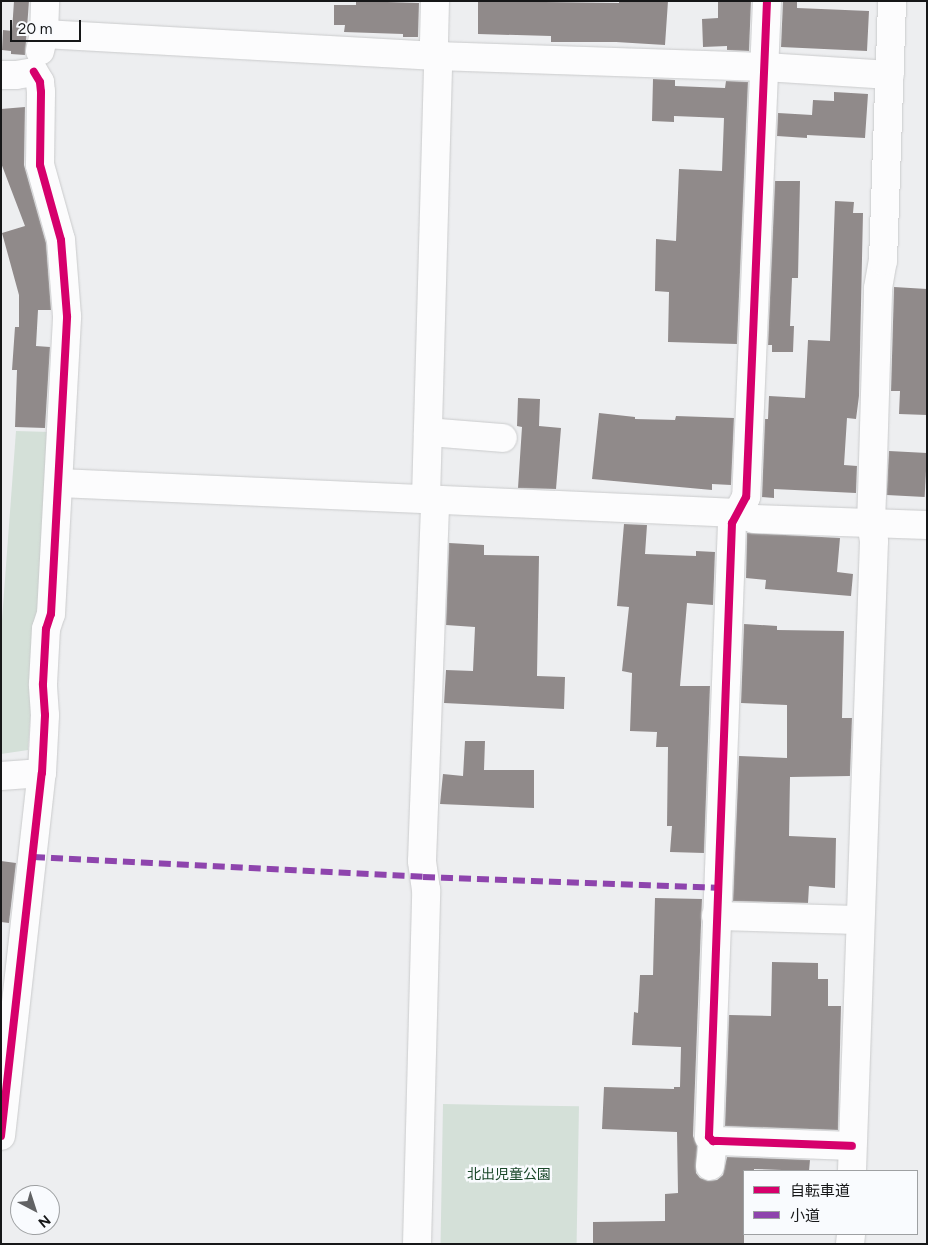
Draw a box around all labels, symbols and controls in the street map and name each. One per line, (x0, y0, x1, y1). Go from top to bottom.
scale bar (12, 10, 84, 42)
text: 20 m (18, 20, 52, 38)
park label: 北出児童公園 (467, 1167, 551, 1183)
legend (743, 1170, 918, 1235)
text: 自転車道 (790, 1182, 850, 1200)
north arrow (10, 1185, 60, 1235)
text: 小道 (790, 1207, 820, 1225)
text: N (35, 1211, 54, 1231)

